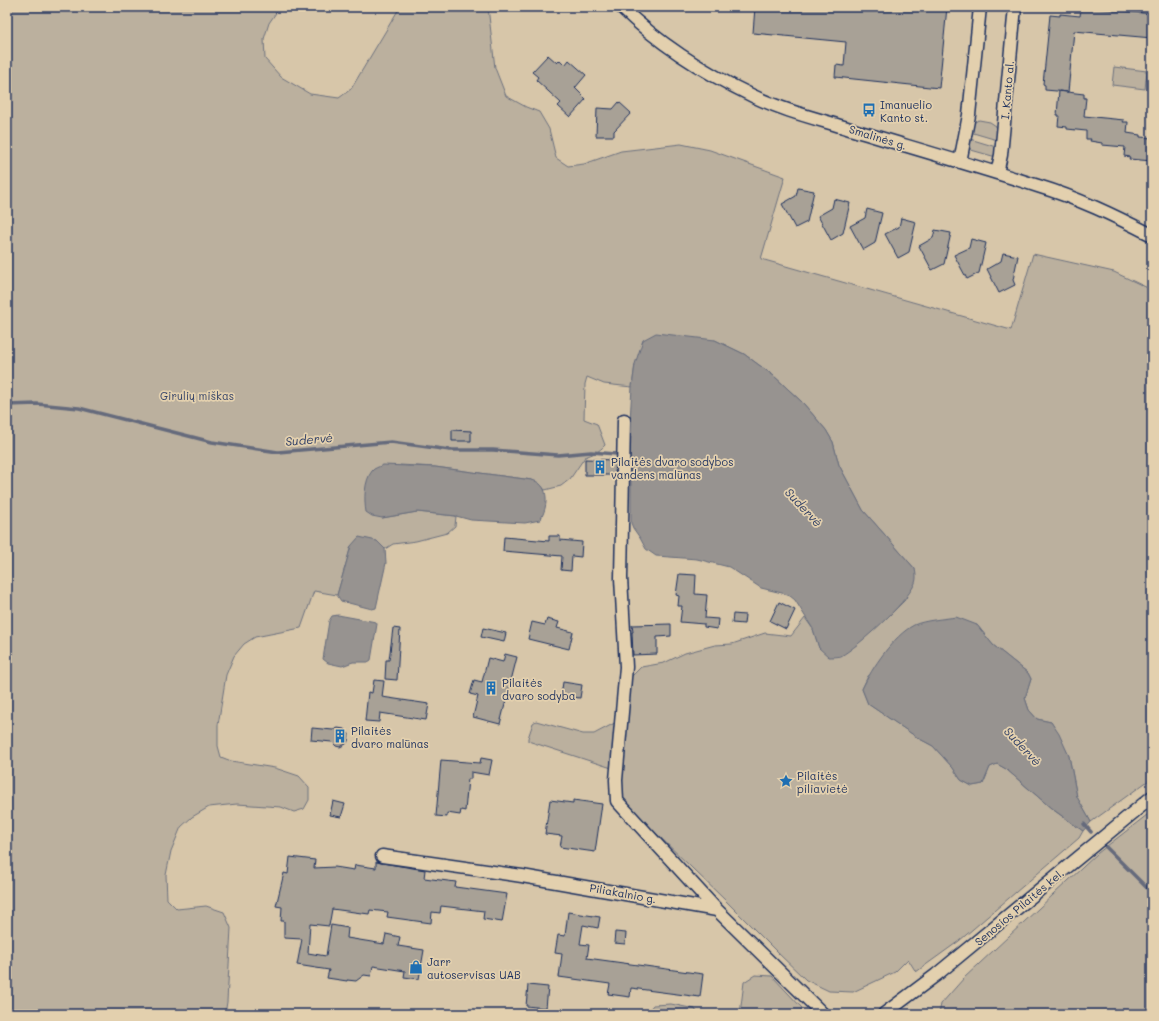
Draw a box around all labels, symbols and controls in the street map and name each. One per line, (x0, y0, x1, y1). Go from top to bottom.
street label: I. Kanto al. (997, 60, 1017, 120)
place label: Imanuelio Kanto st. (880, 97, 932, 125)
bus stop icon: Imanuelio Kanto st. (861, 102, 877, 118)
street label: Smalinės g. (847, 121, 909, 153)
park label: Girulių miškas (160, 388, 234, 403)
water label: Sudervė (284, 429, 334, 449)
place label: Pilaitės dvaro sodybos vandens malūnas (611, 454, 733, 482)
building icon: Pilaitės dvaro sodybos vandens malūnas (592, 459, 608, 475)
water label: Sudervė (782, 484, 826, 530)
place label: Pilaitės dvaro sodyba (502, 675, 576, 703)
building icon: Pilaitės dvaro sodyba (483, 680, 499, 696)
place label: Pilaitės dvaro malūnas (351, 723, 429, 751)
water label: Sudervė (1001, 723, 1045, 769)
building icon: Pilaitės dvaro malūnas (332, 728, 348, 744)
place label: Pilaitės piliavietė (797, 768, 848, 796)
place icon: Pilaitės piliavietė (778, 773, 794, 789)
street label: Senosios Pilaitės kel. (971, 865, 1067, 949)
street label: Piliakalnio g. (588, 880, 658, 906)
place label: Jarr autoservisas UAB (427, 954, 521, 982)
shop icon: Jarr autoservisas UAB (408, 959, 424, 975)

